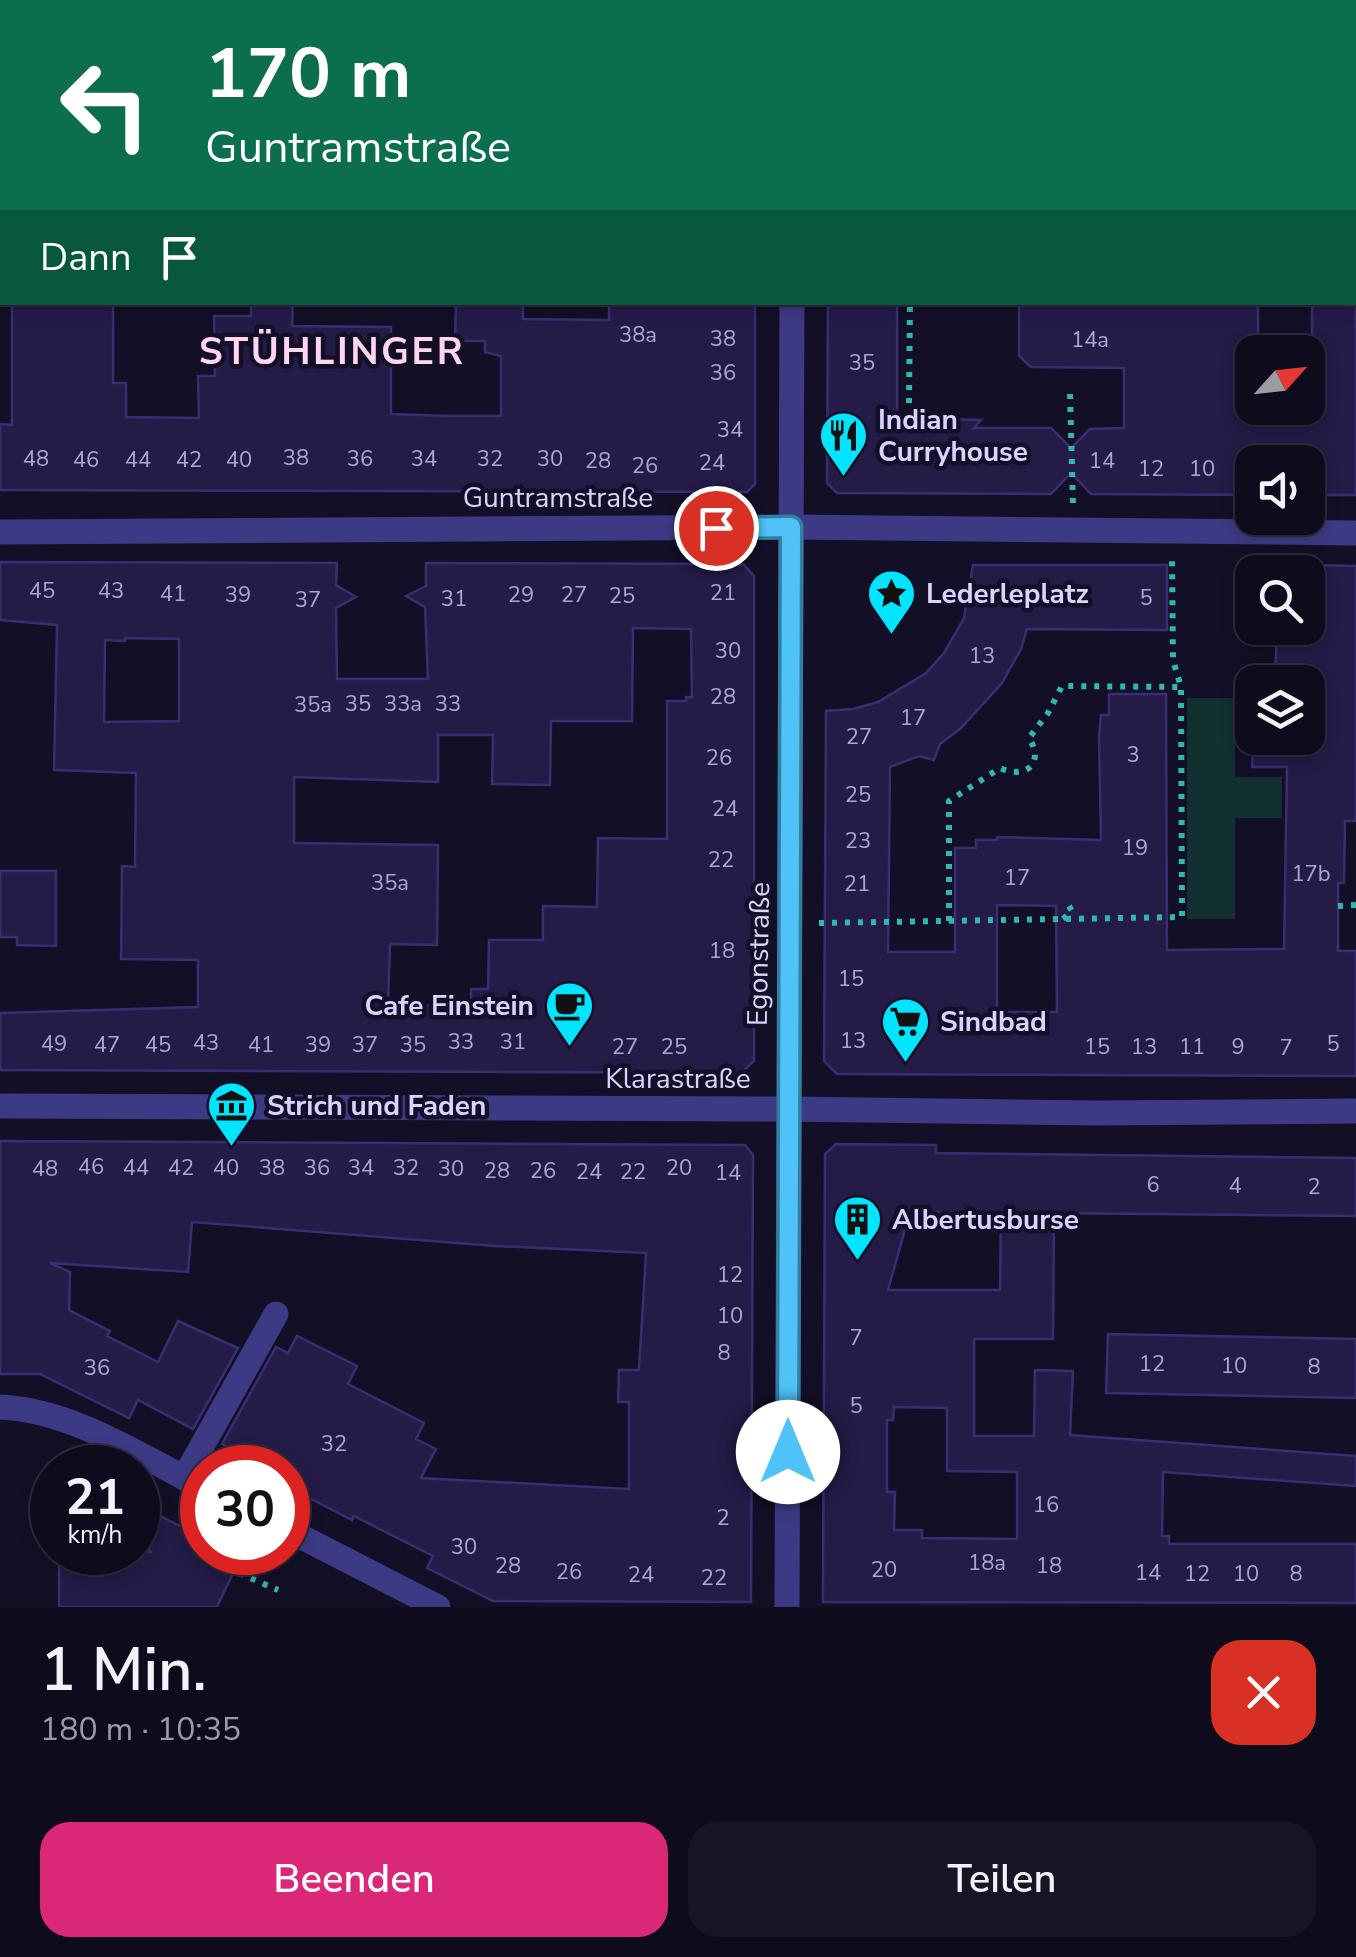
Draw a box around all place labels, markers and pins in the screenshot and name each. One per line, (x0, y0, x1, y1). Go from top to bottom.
place label: Indian Curryhouse (878, 401, 1028, 471)
restaurant icon: Indian Curryhouse (817, 410, 869, 478)
pin (674, 486, 759, 571)
place icon: Lederleplatz (865, 568, 917, 636)
place label: Lederleplatz (926, 575, 1089, 613)
cafe icon: Cafe Einstein (543, 980, 595, 1048)
place label: Cafe Einstein (365, 987, 534, 1025)
supermarket icon: Sindbad (879, 996, 931, 1064)
place label: Sindbad (940, 1003, 1047, 1041)
museum icon: Strich und Faden (206, 1080, 258, 1148)
place label: Strich und Faden (267, 1087, 486, 1125)
building icon: Albertusburse (831, 1194, 883, 1262)
place label: Albertusburse (892, 1201, 1079, 1239)

